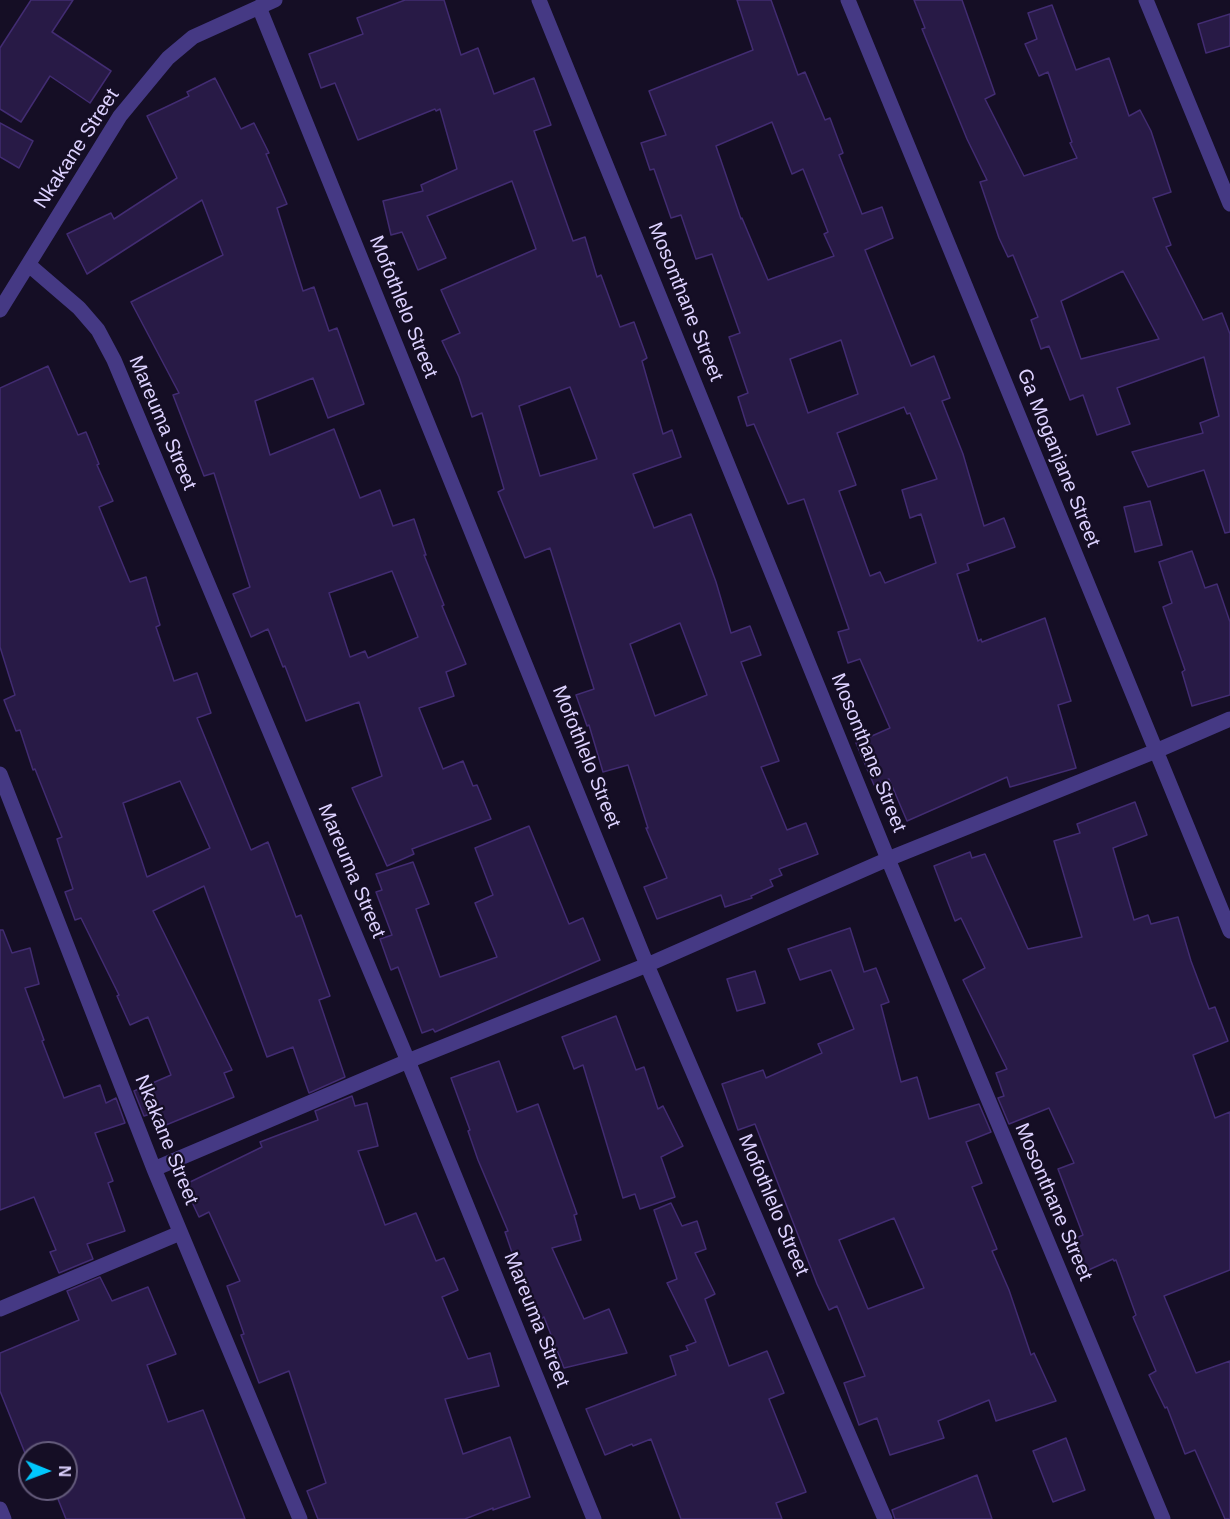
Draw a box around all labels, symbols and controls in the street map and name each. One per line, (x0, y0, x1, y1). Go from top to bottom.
street label: Nkakane Street (29, 85, 125, 213)
street label: Mosonthane Street (642, 219, 728, 385)
street label: Mofothlelo Street (364, 232, 442, 382)
street label: Mareuma Street (123, 352, 201, 494)
street label: Ga Moganjane Street (1011, 365, 1105, 551)
street label: Mosonthane Street (825, 670, 911, 836)
street label: Mofothlelo Street (547, 682, 625, 832)
street label: Mareuma Street (312, 800, 390, 942)
street label: Nkakane Street (129, 1072, 203, 1208)
street label: Mosonthane Street (1009, 1120, 1097, 1284)
street label: Mofothlelo Street (732, 1131, 814, 1279)
street label: Mareuma Street (498, 1249, 574, 1391)
north arrow (18, 1441, 78, 1501)
text: N (56, 1465, 73, 1477)

